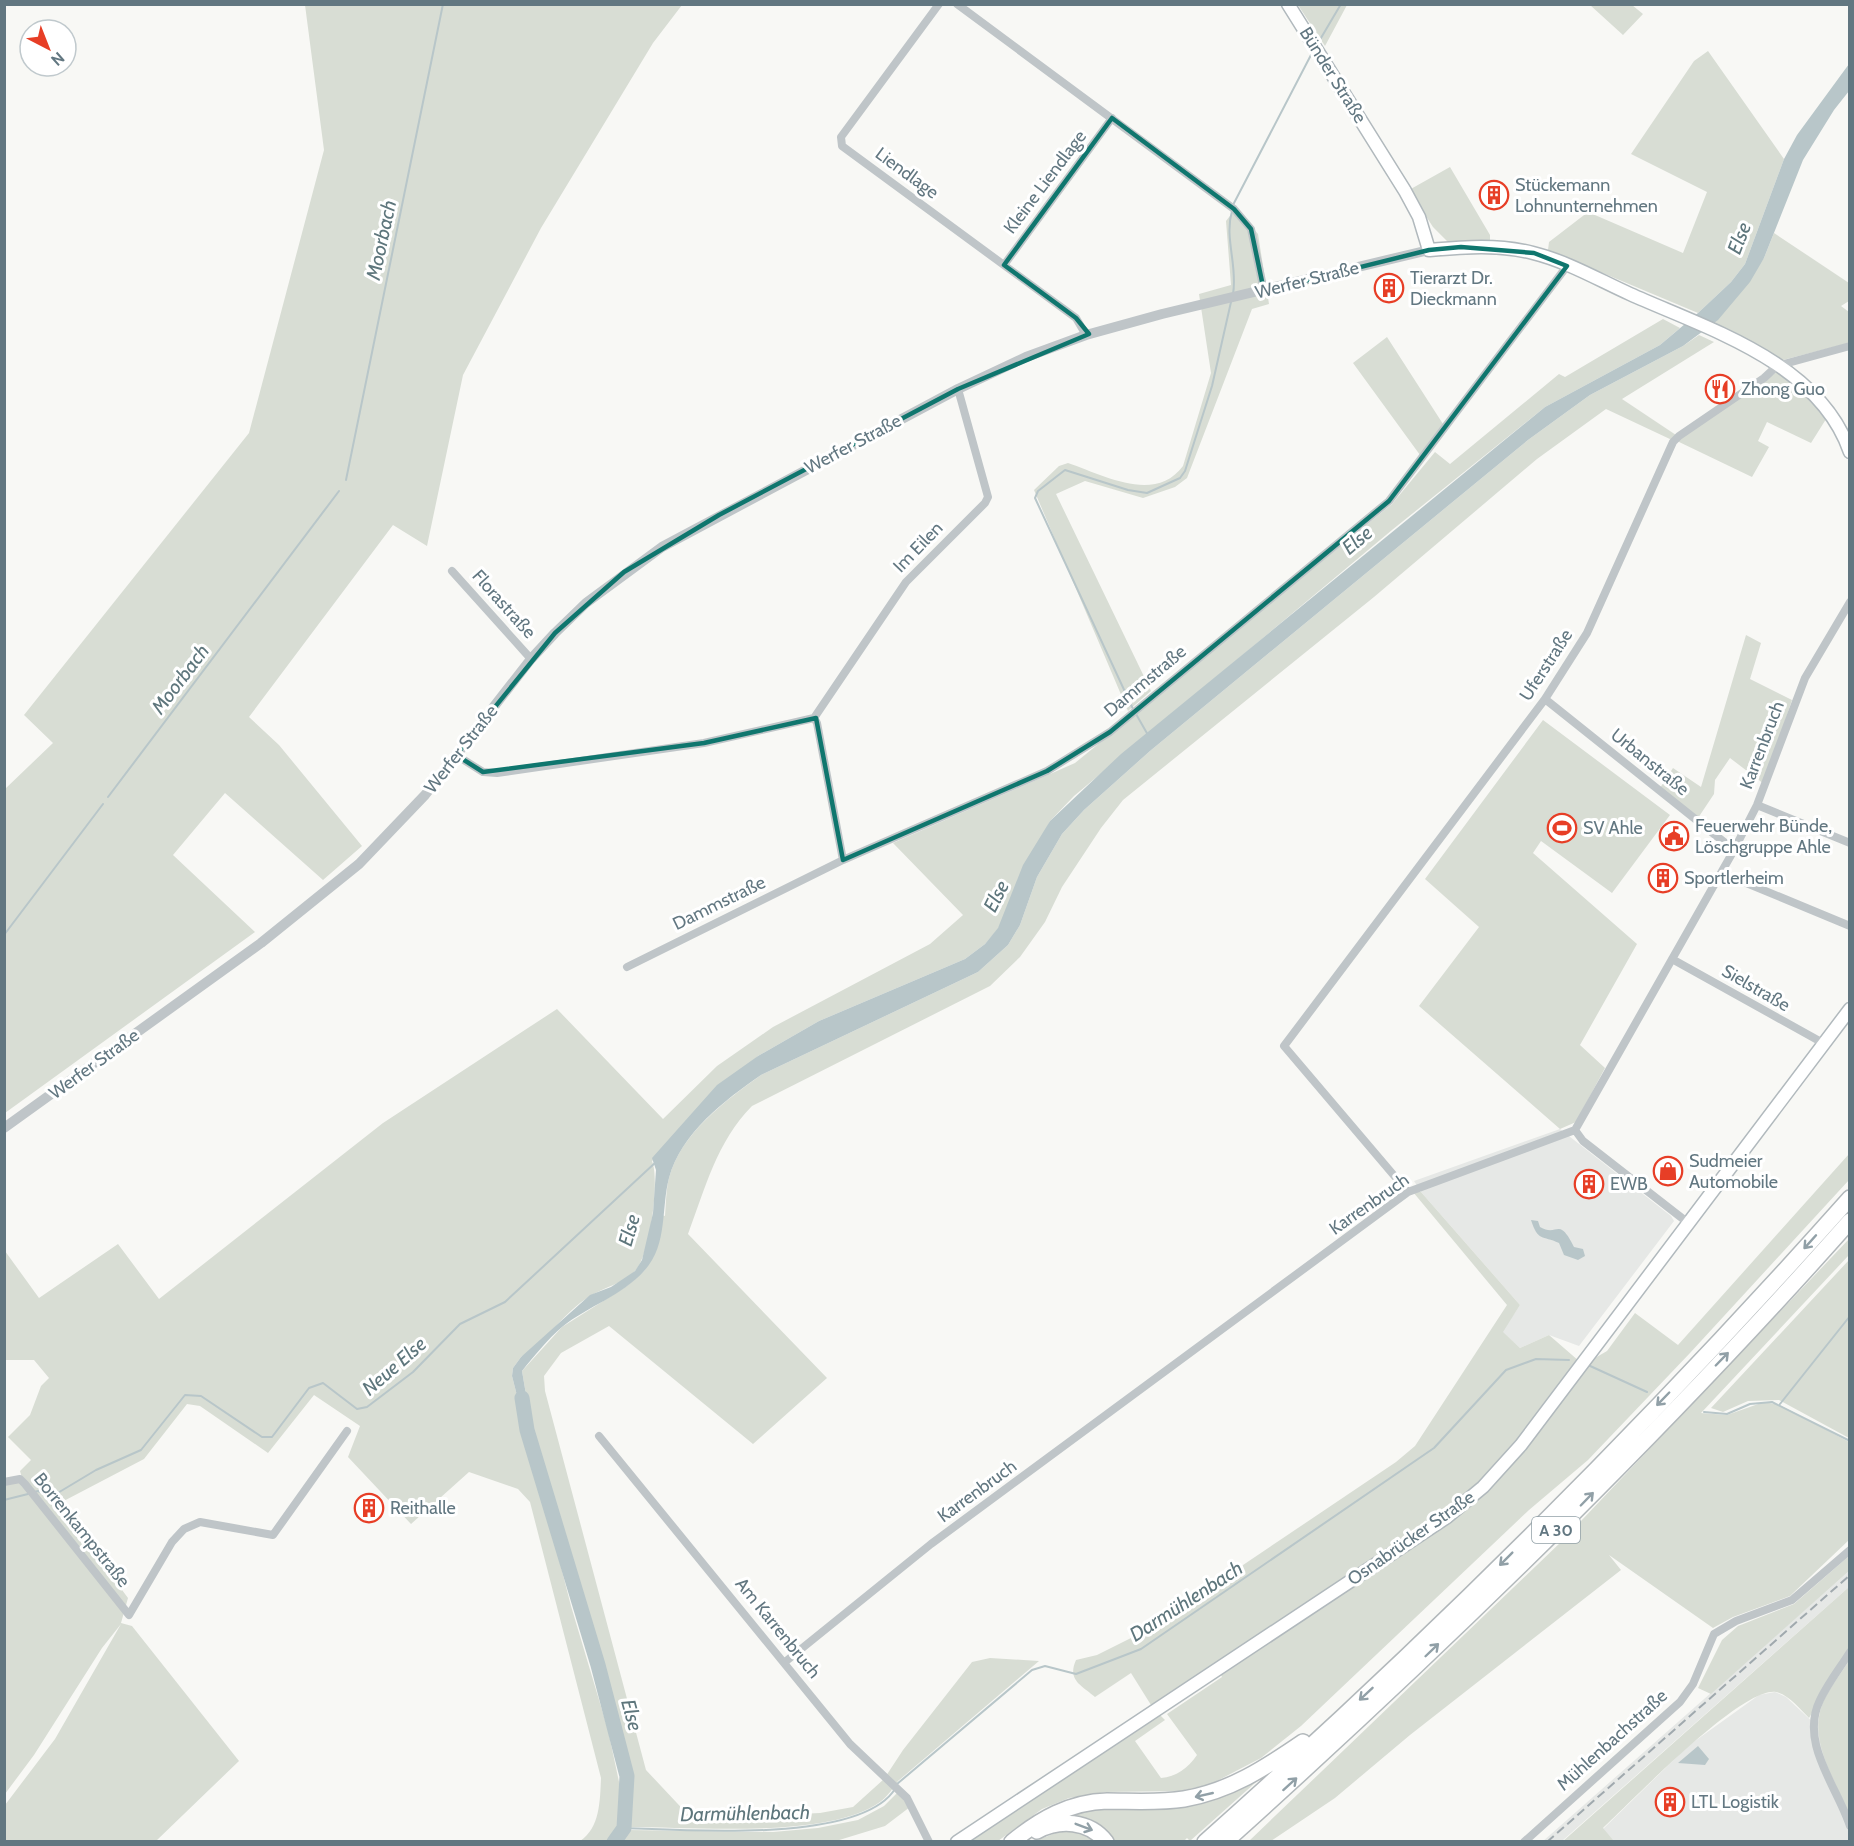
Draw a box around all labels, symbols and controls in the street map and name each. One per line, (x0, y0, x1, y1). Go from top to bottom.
north arrow (18, 18, 78, 78)
street label: Bünder Straße (1295, 23, 1371, 127)
text: N (47, 48, 68, 70)
street label: Kleine Liendlage (999, 126, 1091, 238)
street label: Liendlage (871, 143, 943, 203)
place label: Stückemann Lohnunternehmen (1515, 174, 1658, 217)
building icon: Stückemann Lohnunternehmen (1478, 179, 1510, 211)
water label: Moorbach (361, 198, 401, 283)
water label: Else (1722, 219, 1756, 257)
street label: Werfer Straße (1253, 257, 1361, 303)
place label: Tierarzt Dr. Dieckmann (1410, 267, 1497, 310)
building icon: Tierarzt Dr. Dieckmann (1373, 272, 1405, 304)
restaurant icon: Zhong Guo (1704, 373, 1736, 405)
place label: Zhong Guo (1741, 378, 1825, 400)
street label: Werfer Straße (801, 409, 905, 479)
street label: Im Eilen (889, 517, 947, 577)
water label: Else (1337, 521, 1377, 559)
street label: Florastraße (467, 565, 541, 643)
street label: Uferstraße (1515, 625, 1577, 705)
water label: Moorbach (145, 639, 214, 719)
street label: Dammstraße (1099, 640, 1191, 722)
street label: Karrenbruch (1735, 698, 1789, 792)
street label: Werfer Straße (420, 700, 502, 798)
street label: Urbanstraße (1606, 724, 1694, 800)
sports icon: SV Ahle (1546, 812, 1578, 844)
place label: Feuerwehr Bünde, Löschgruppe Ahle (1695, 815, 1832, 858)
place label: SV Ahle (1583, 817, 1643, 839)
public building icon: Feuerwehr Bünde, Löschgruppe Ahle (1658, 820, 1690, 852)
building icon: Sportlerheim (1647, 862, 1679, 894)
place label: Sportlerheim (1684, 867, 1784, 889)
street label: Dammstraße (669, 871, 769, 935)
water label: Else (978, 876, 1014, 916)
street label: Sielstraße (1718, 960, 1794, 1016)
street label: Werfer Straße (45, 1024, 143, 1104)
place label: Sudmeier Automobile (1689, 1150, 1778, 1193)
shop icon: Sudmeier Automobile (1652, 1155, 1684, 1187)
building icon: EWB (1573, 1168, 1605, 1200)
street label: Karrenbruch (1325, 1169, 1413, 1239)
place label: EWB (1610, 1173, 1648, 1195)
water label: Else (613, 1211, 645, 1249)
one-way arrow (1803, 1234, 1817, 1249)
water label: Neue Else (357, 1332, 431, 1400)
one-way arrow (1715, 1351, 1730, 1366)
one-way arrow (1655, 1392, 1670, 1407)
street label: Karrenbruch (933, 1455, 1021, 1527)
street label: Borrenkampstraße (29, 1468, 135, 1592)
street label: Osnabrücker Straße (1343, 1486, 1479, 1590)
building icon: Reithalle (353, 1492, 385, 1524)
one-way arrow (1579, 1492, 1594, 1507)
place label: Reithalle (390, 1497, 456, 1519)
road number: A 30 (1532, 1517, 1580, 1543)
one-way arrow (1499, 1551, 1514, 1566)
water label: Darmühlenbach (1125, 1556, 1247, 1646)
street label: Am Karrenbruch (731, 1573, 825, 1683)
one-way arrow (1425, 1643, 1440, 1657)
street label: Mühlenbachstraße (1552, 1685, 1672, 1795)
one-way arrow (1359, 1687, 1374, 1701)
water label: Else (616, 1696, 648, 1734)
one-way arrow (1282, 1777, 1297, 1791)
building icon: LTL Logistik (1654, 1786, 1686, 1818)
one-way arrow (1195, 1789, 1214, 1801)
place label: LTL Logistik (1691, 1791, 1780, 1813)
water label: Darmühlenbach (680, 1800, 810, 1826)
one-way arrow (1075, 1823, 1093, 1834)

